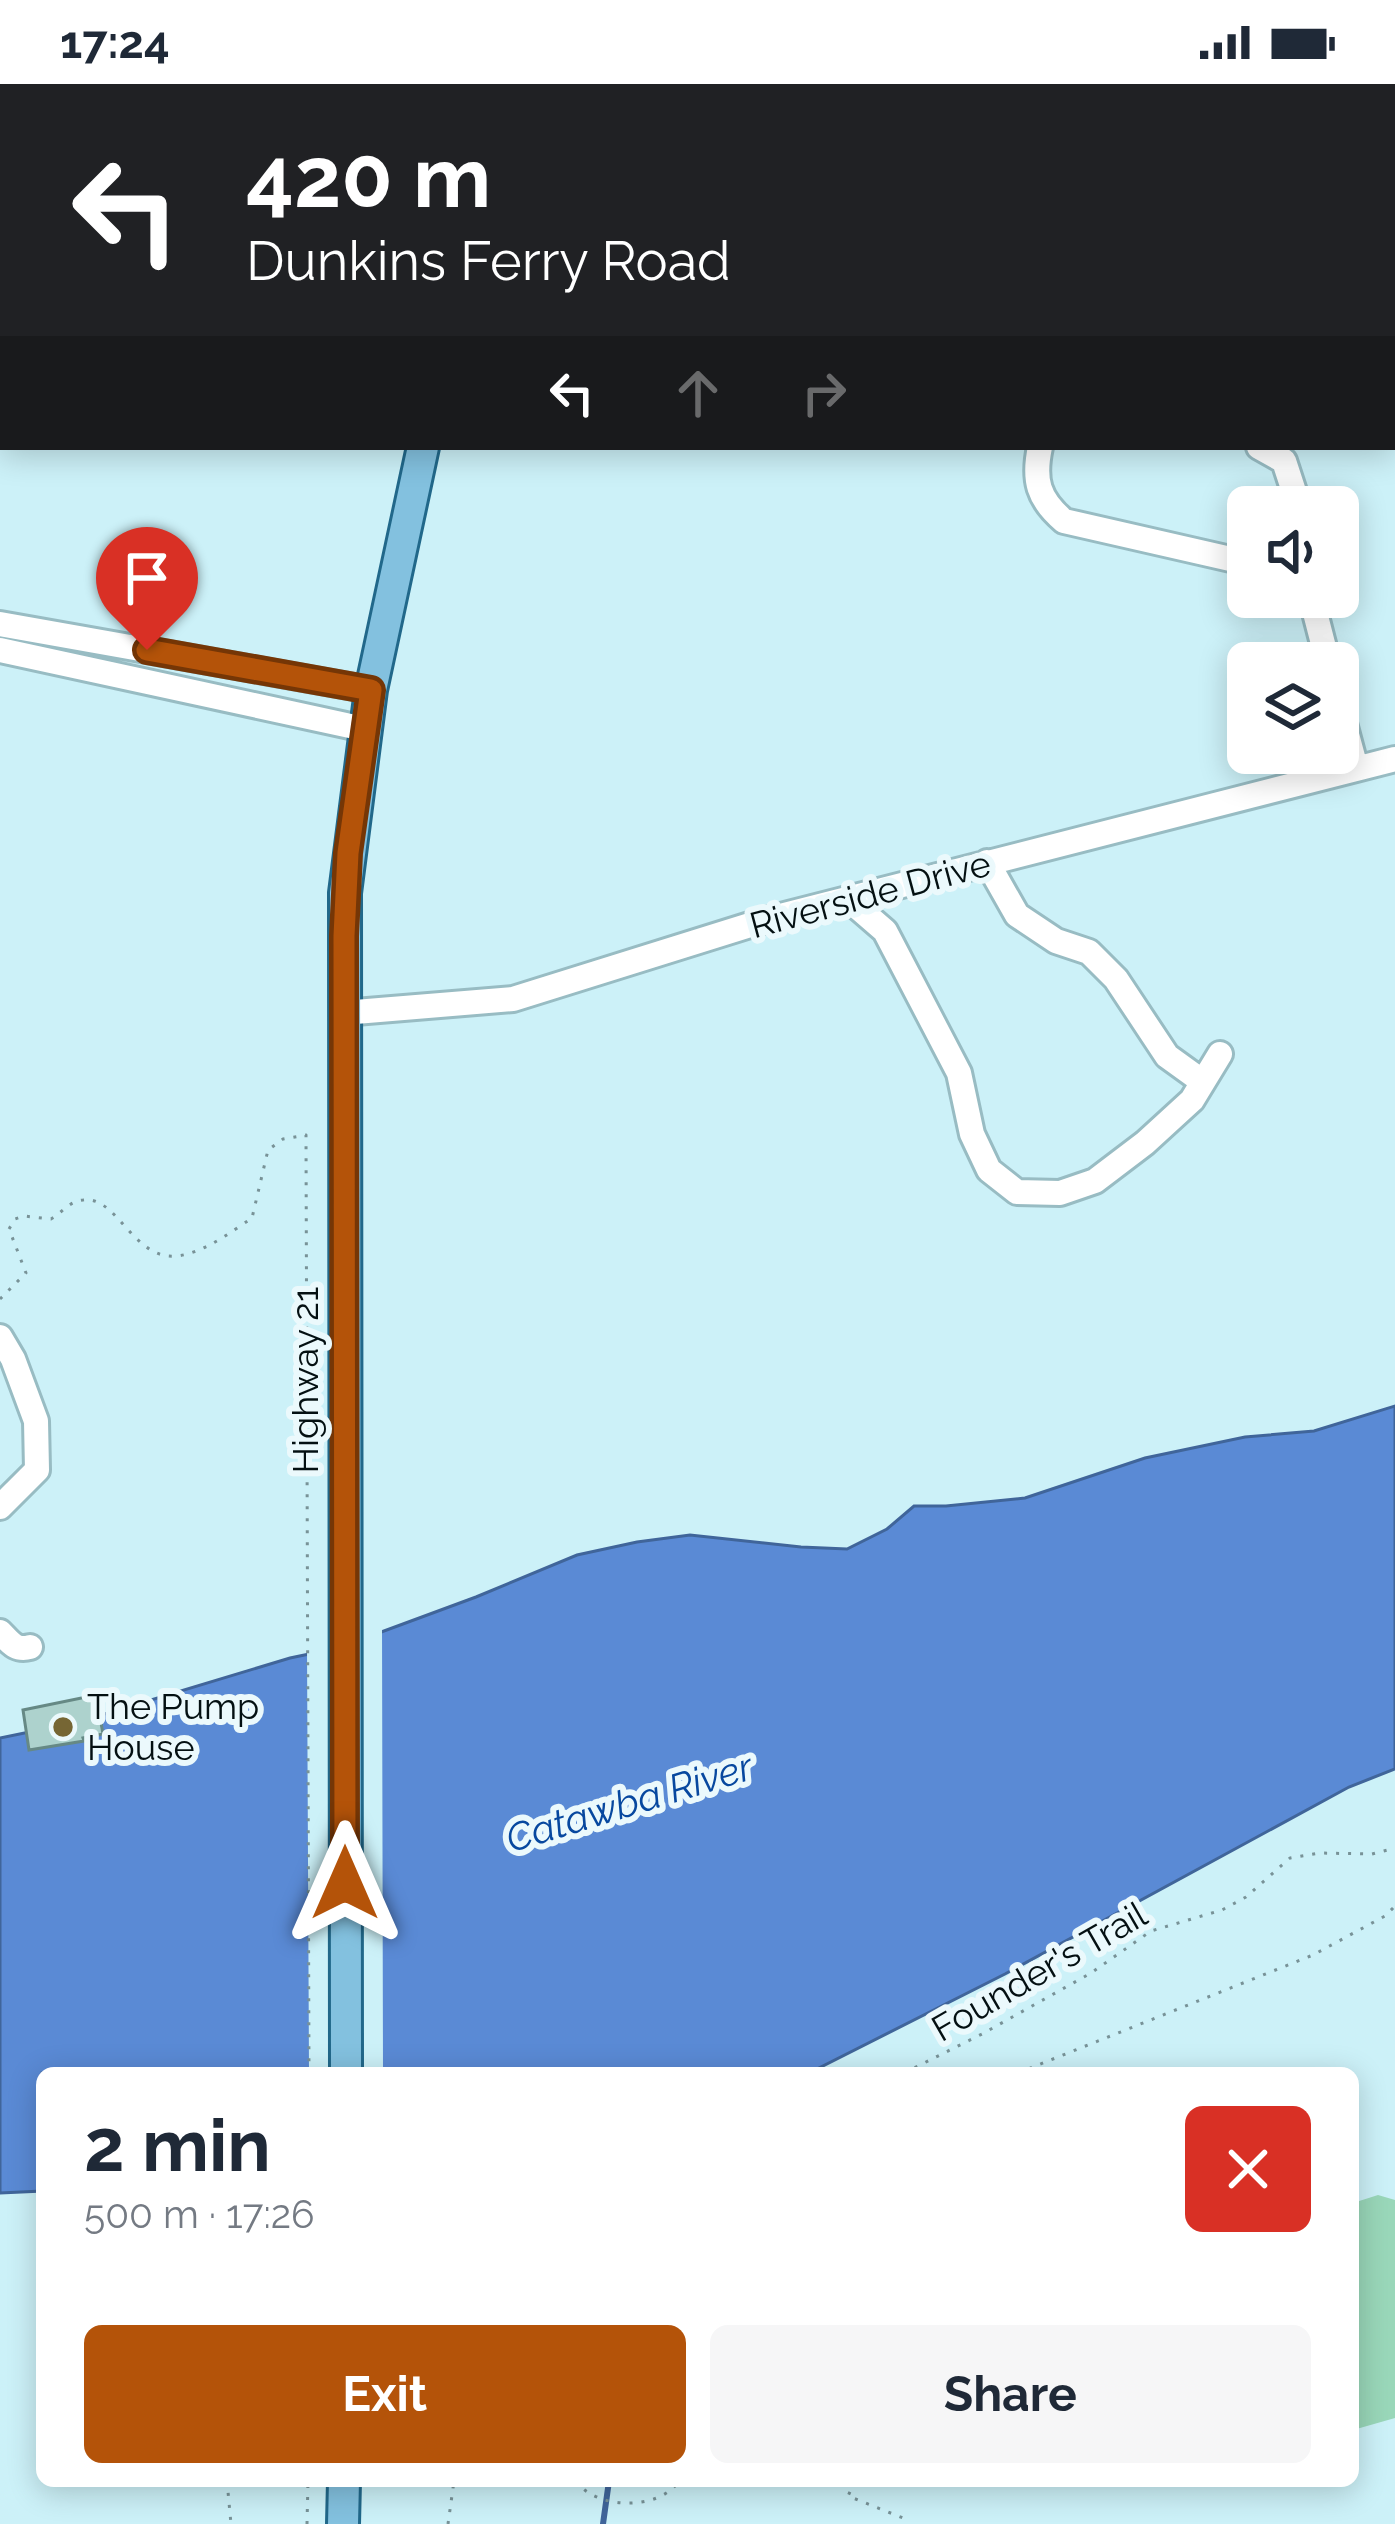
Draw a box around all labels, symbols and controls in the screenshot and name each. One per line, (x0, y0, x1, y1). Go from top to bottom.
text: 17:24 (60, 16, 170, 69)
text: 420 m (246, 128, 491, 227)
icon: left (48, 132, 204, 288)
text: Dunkins Ferry Road (246, 229, 731, 293)
icon: left (539, 360, 605, 426)
icon: ahead (665, 360, 731, 426)
icon: right (791, 360, 857, 426)
map controls (1227, 486, 1359, 774)
button: sound (1227, 486, 1359, 618)
pin (96, 527, 198, 650)
icon: arrive (114, 545, 180, 611)
button: layers (1227, 642, 1359, 774)
street label: Riverside Drive (745, 842, 995, 946)
street label: Highway 21 (284, 1287, 326, 1473)
place label: The Pump House (87, 1685, 259, 1768)
marker: The Pump House (50, 1714, 76, 1740)
water label: Catawba River (500, 1742, 759, 1861)
position arrow (282, 1820, 408, 1946)
street label: Founder's Trail (924, 1893, 1154, 2049)
text: 2 min (84, 2103, 271, 2188)
button: close (1185, 2106, 1311, 2232)
text: 500 m · 17:26 (84, 2191, 315, 2237)
button: Exit (84, 2325, 686, 2463)
button: Share (710, 2325, 1311, 2463)

